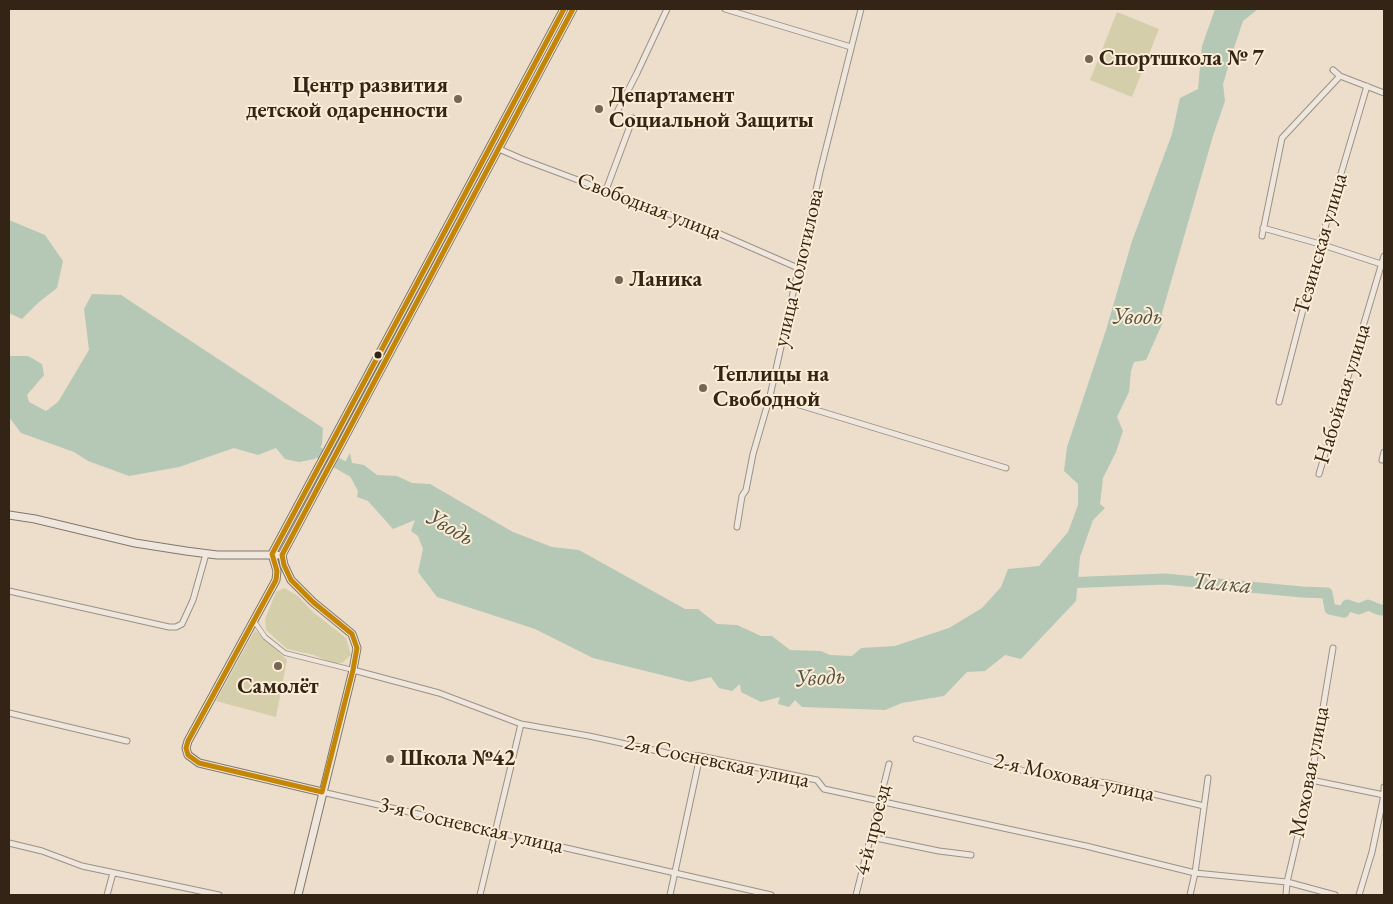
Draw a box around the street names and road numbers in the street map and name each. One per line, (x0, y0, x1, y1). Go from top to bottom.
street label: Свободная улица (573, 167, 725, 247)
street label: Тезинская улица (1288, 170, 1354, 318)
street label: улица Колотилова (768, 186, 830, 350)
street label: Набойная улица (1309, 321, 1377, 467)
street label: Моховая улица (1284, 704, 1336, 840)
street label: 2-я Сосневская улица (622, 729, 812, 795)
street label: 2-я Моховая улица (991, 748, 1157, 808)
street label: 4-й проезд (849, 782, 897, 878)
street label: 3-я Сосневская улица (376, 792, 566, 860)

